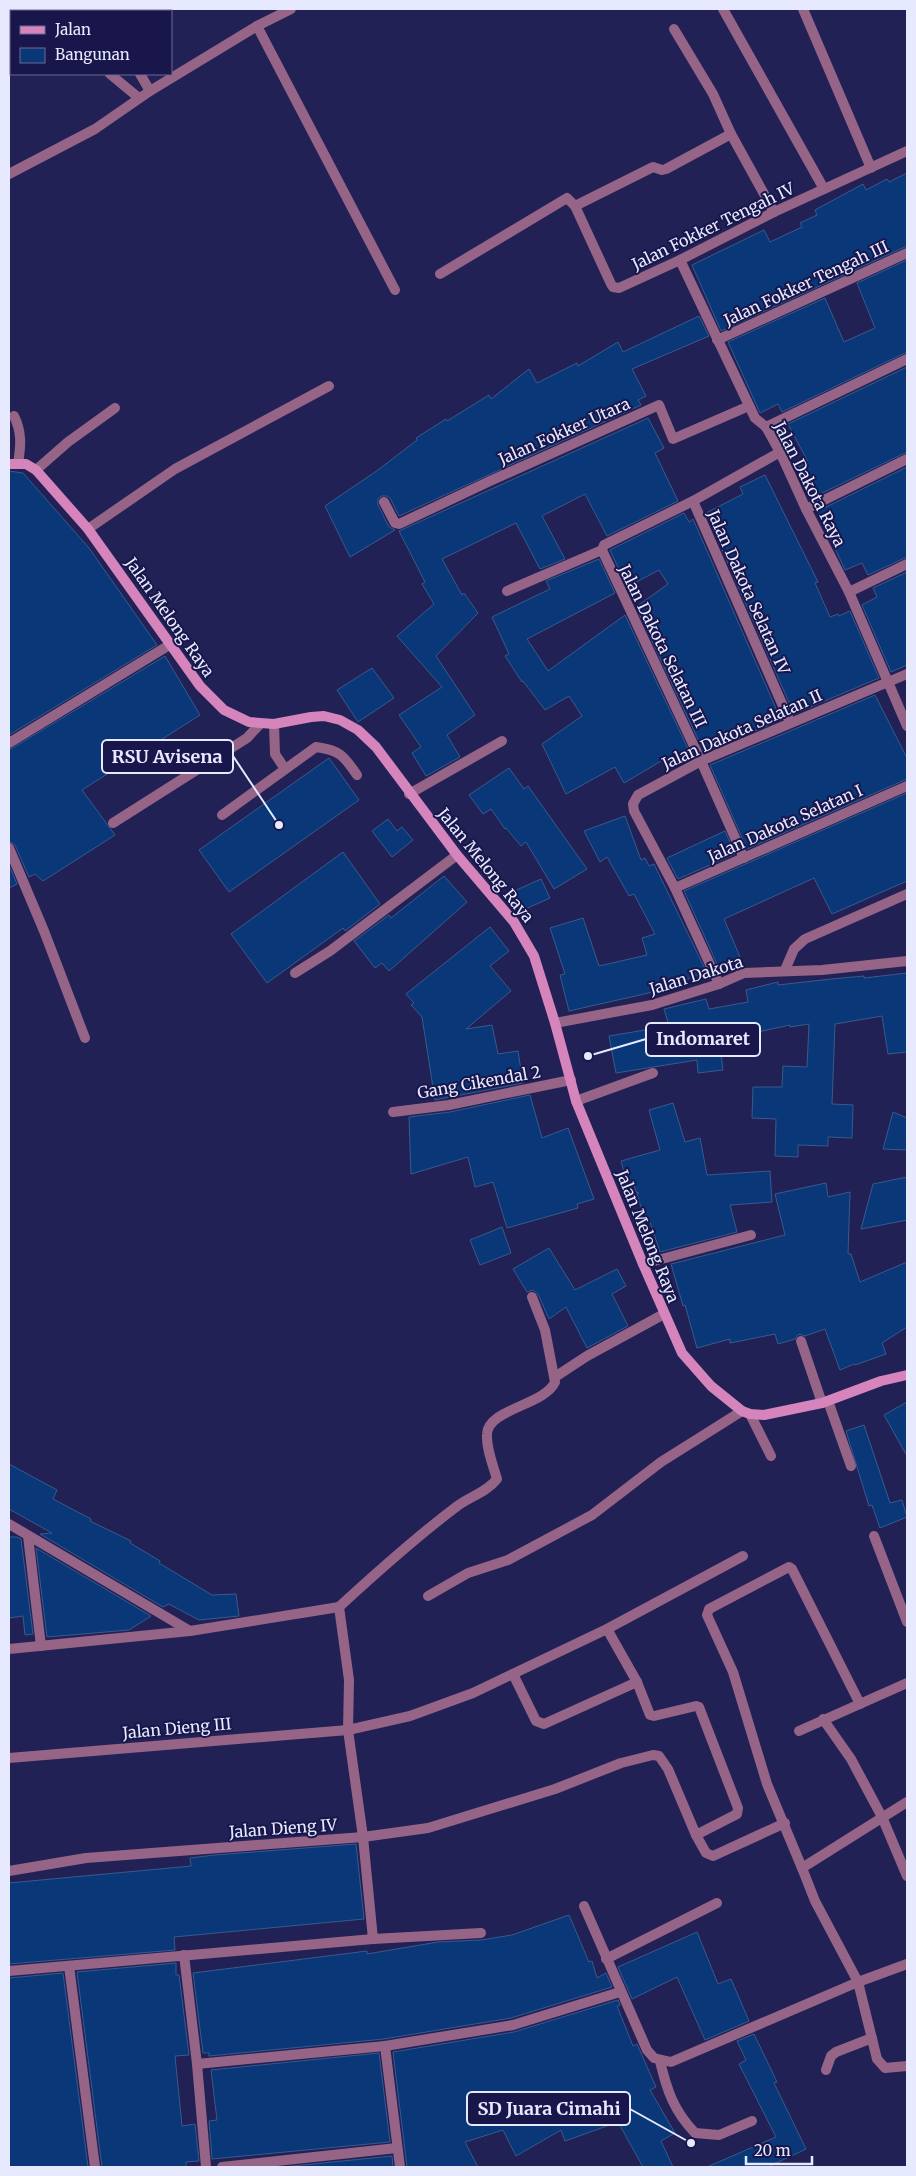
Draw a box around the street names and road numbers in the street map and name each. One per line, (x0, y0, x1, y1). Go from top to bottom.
street label: Jalan Fokker Tengah IV (628, 178, 798, 275)
street label: Jalan Fokker Tengah III (720, 236, 892, 330)
street label: Jalan Fokker Utara (494, 393, 633, 469)
street label: Jalan Dakota Raya (769, 417, 850, 550)
street label: Jalan Dakota Selatan IV (703, 506, 795, 678)
street label: Jalan Melong Raya (121, 553, 219, 681)
street label: Jalan Dakota Selatan III (614, 560, 711, 731)
street label: Jalan Dakota Selatan II (658, 685, 825, 774)
street label: Jalan Dakota Selatan I (704, 780, 865, 867)
street label: Jalan Melong Raya (433, 803, 539, 927)
street label: Jalan Dakota (646, 951, 746, 999)
street label: Gang Cikendal 2 (416, 1061, 542, 1103)
street label: Jalan Melong Raya (612, 1166, 684, 1306)
street label: Jalan Dieng III (121, 1713, 232, 1743)
street label: Jalan Dieng IV (227, 1814, 338, 1842)

